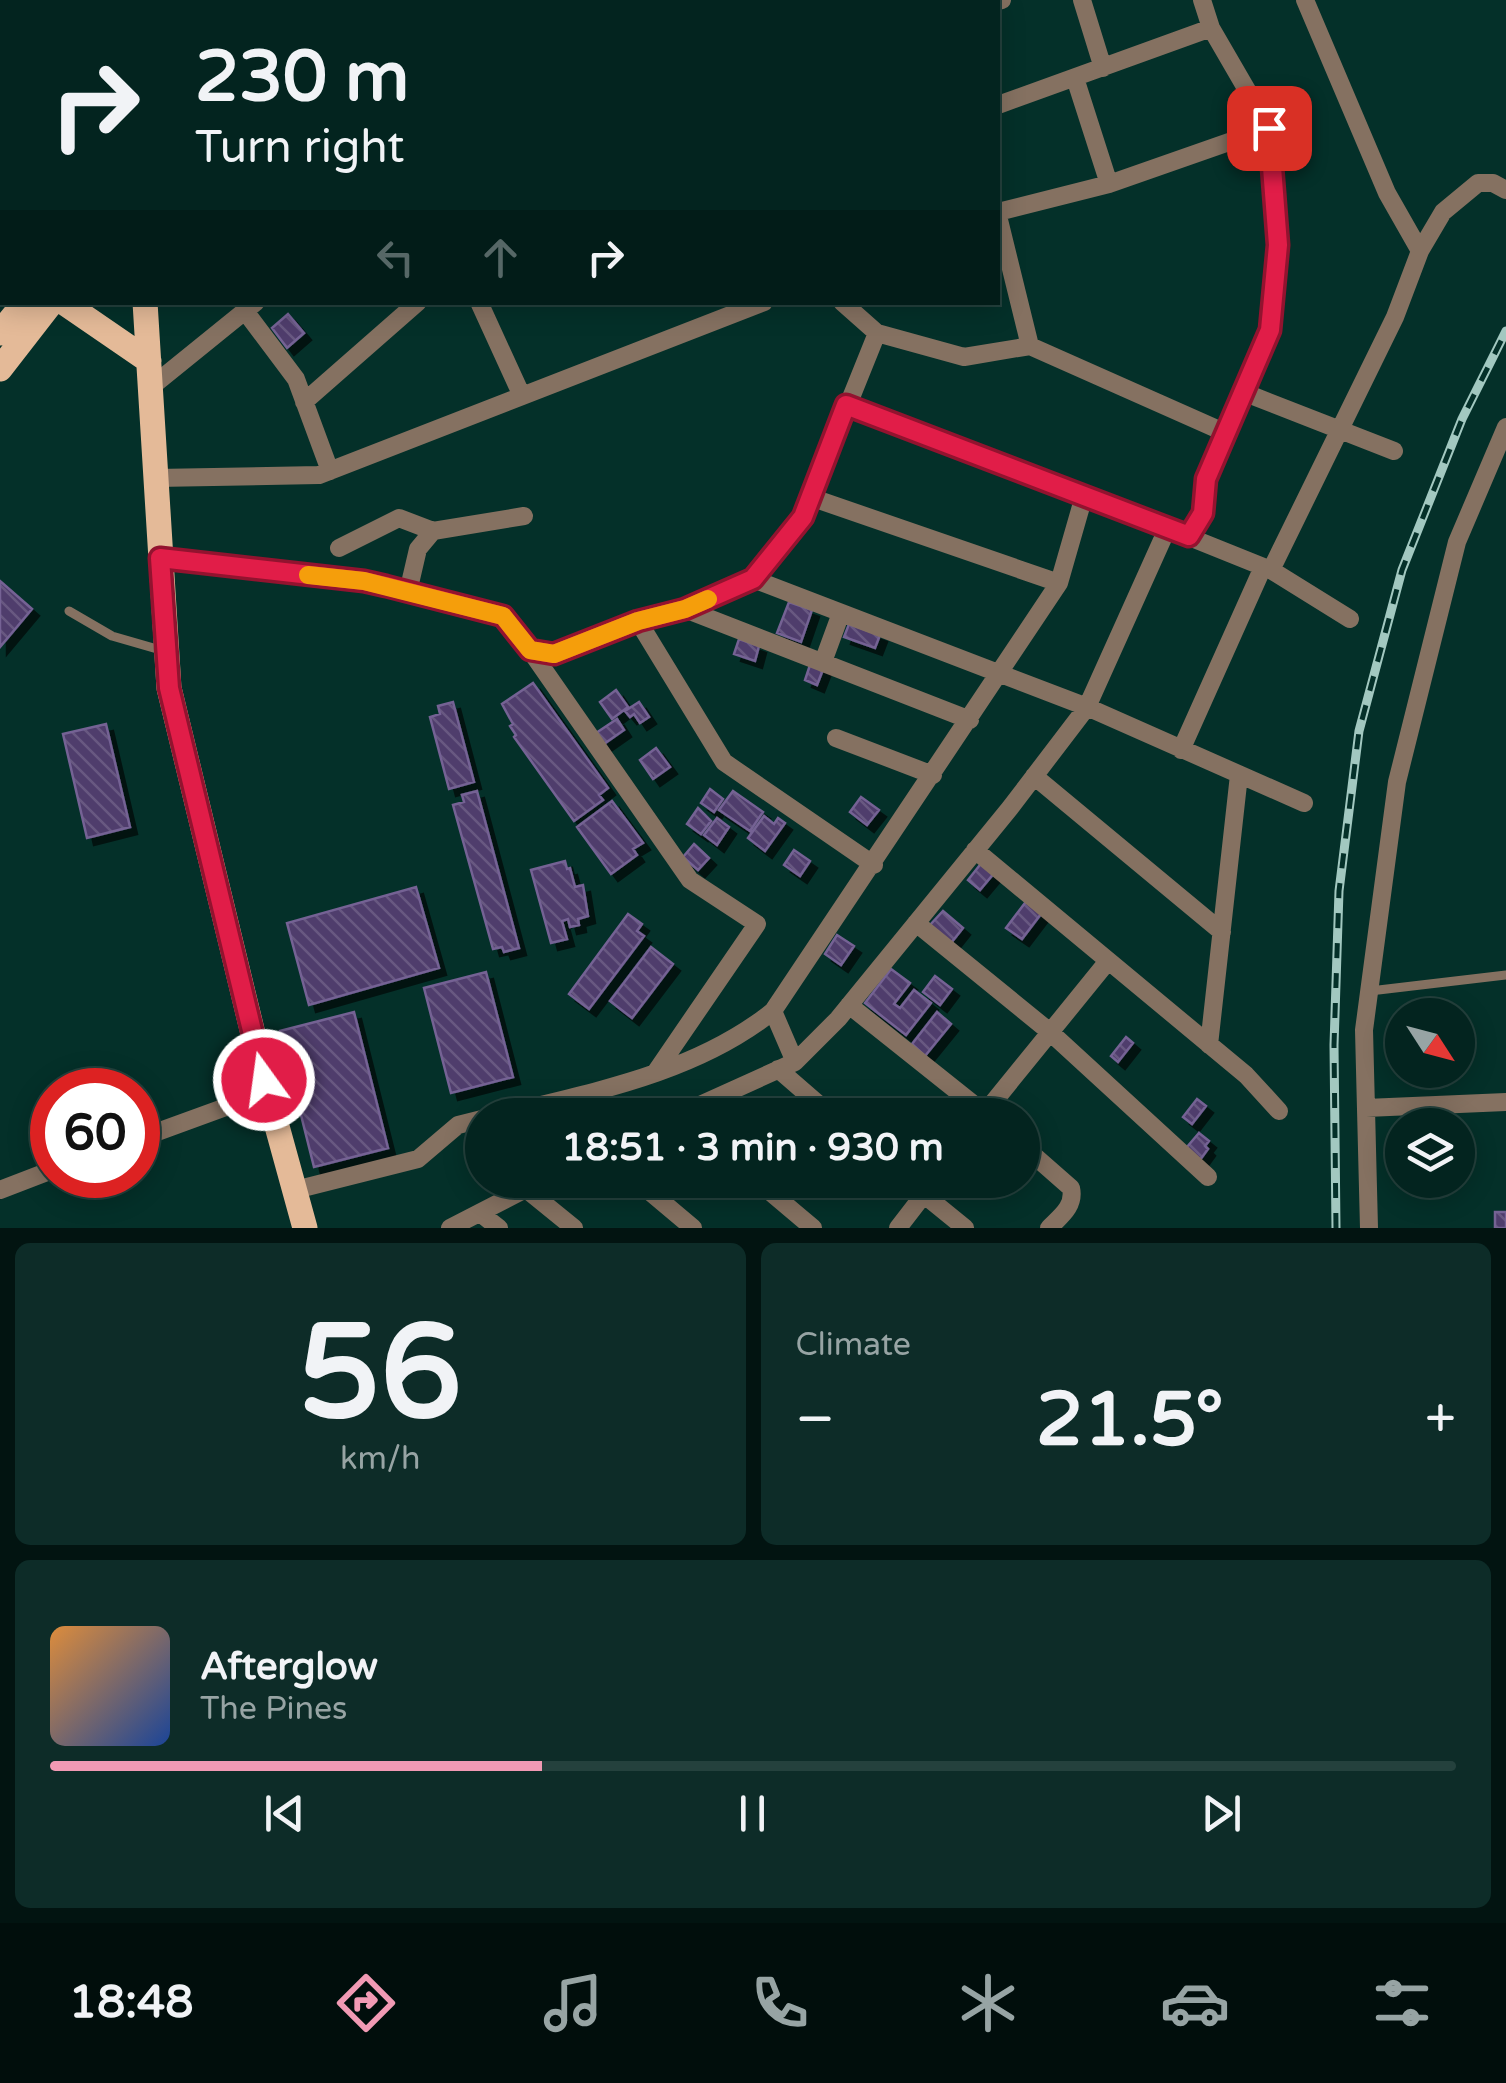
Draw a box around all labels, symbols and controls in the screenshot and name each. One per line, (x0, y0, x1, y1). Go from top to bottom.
text: 230 m (195, 36, 409, 120)
icon: right (30, 40, 160, 170)
pin (1227, 86, 1312, 171)
icon: arrive (1242, 101, 1297, 156)
text: Turn right (195, 121, 404, 175)
icon: left (368, 230, 423, 285)
icon: ahead (473, 230, 528, 285)
icon: right (578, 230, 633, 285)
north arrow (1385, 998, 1475, 1088)
map controls (1385, 998, 1475, 1198)
position arrow (212, 1028, 316, 1132)
speed limit sign: 60 (30, 1068, 160, 1198)
button: layers (1385, 1108, 1475, 1198)
text: 18:51 · 3 min · 930 m (561, 1125, 944, 1171)
text: 56 (299, 1297, 462, 1453)
text: Climate (796, 1326, 911, 1364)
text: 21.5° (1036, 1375, 1224, 1465)
text: − (796, 1387, 835, 1453)
text: + (1425, 1387, 1456, 1453)
text: km/h (340, 1440, 420, 1478)
text: Afterglow (200, 1644, 378, 1690)
text: The Pines (200, 1690, 347, 1728)
icon: previous (257, 1786, 312, 1841)
icon: pause (725, 1786, 780, 1841)
icon: next (1194, 1786, 1249, 1841)
icon: directions (331, 1968, 401, 2038)
icon: music (538, 1968, 608, 2038)
icon: phone (745, 1968, 815, 2038)
icon: climate (953, 1968, 1023, 2038)
icon: car (1160, 1968, 1230, 2038)
icon: filters (1367, 1968, 1437, 2038)
text: 18:48 (69, 1976, 193, 2030)

